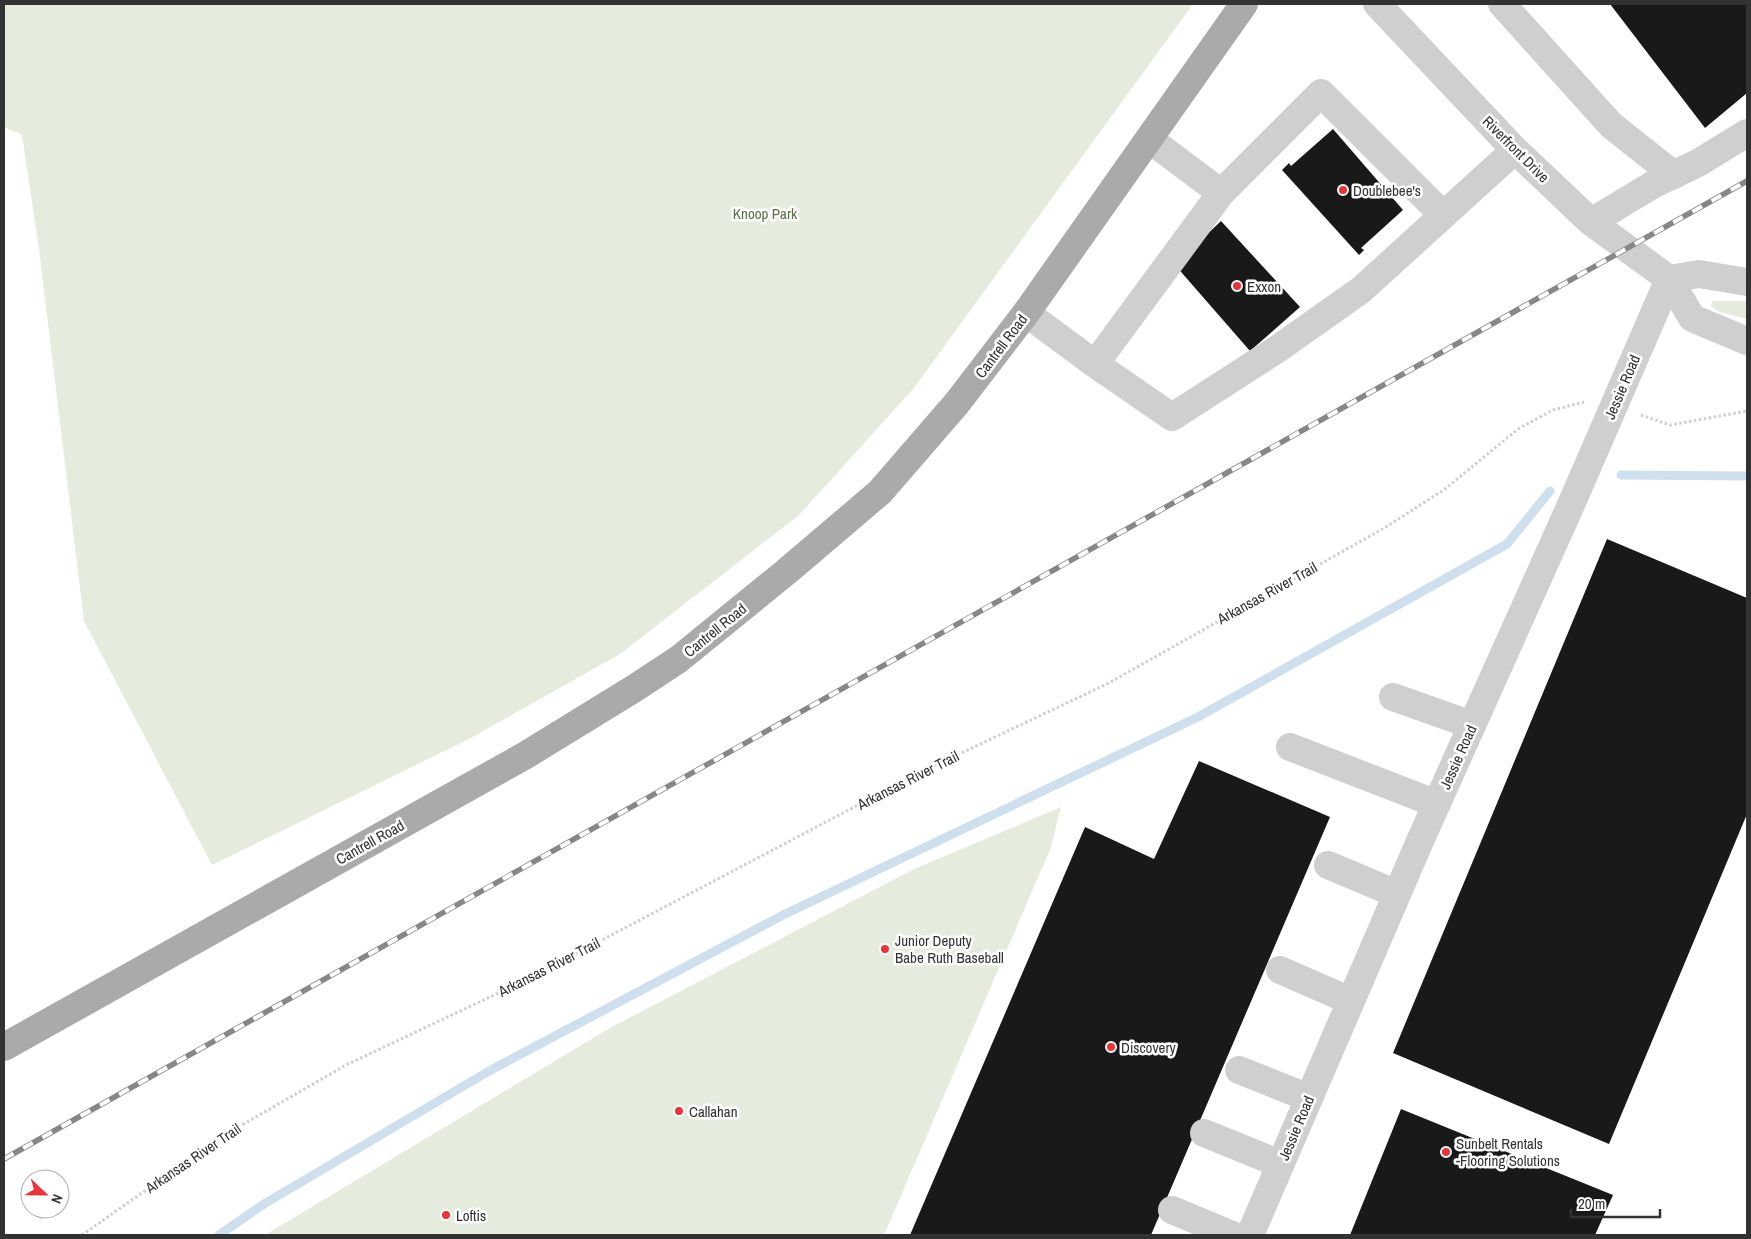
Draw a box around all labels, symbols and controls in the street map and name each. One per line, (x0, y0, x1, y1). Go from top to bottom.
street label: Riverfront Drive (1478, 111, 1554, 187)
place label: Doublebee's (1353, 180, 1421, 201)
marker: Doublebee's (1337, 184, 1349, 196)
park label: Knoop Park (733, 203, 798, 224)
place label: Exxon (1247, 276, 1281, 297)
marker: Exxon (1231, 280, 1243, 292)
street label: Cantrell Road (970, 310, 1032, 382)
street label: Jessie Road (1599, 351, 1645, 423)
street label: Arkansas River Trail (1212, 557, 1321, 630)
street label: Cantrell Road (679, 598, 751, 662)
street label: Jessie Road (1435, 721, 1481, 793)
street label: Arkansas River Trail (853, 745, 962, 815)
street label: Cantrell Road (332, 815, 408, 869)
place label: Junior Deputy Babe Ruth Baseball (895, 930, 1004, 968)
street label: Arkansas River Trail (494, 932, 603, 1002)
marker: Junior Deputy Babe Ruth Baseball (879, 943, 891, 955)
place label: Discovery (1121, 1037, 1177, 1058)
marker: Discovery (1105, 1041, 1117, 1053)
street label: Jessie Road (1273, 1092, 1319, 1164)
place label: Callahan (689, 1101, 738, 1122)
marker: Callahan (673, 1105, 685, 1117)
street label: Arkansas River Trail (140, 1118, 245, 1198)
place label: Sunbelt Rentals -Flooring Solutions (1456, 1133, 1560, 1171)
marker: Sunbelt Rentals -Flooring Solutions (1440, 1146, 1452, 1158)
north arrow (20, 1169, 70, 1219)
scale bar (1571, 1186, 1660, 1218)
text: N (47, 1192, 67, 1206)
text: 20 m (1578, 1193, 1605, 1214)
place label: Loftis (456, 1205, 486, 1226)
marker: Loftis (440, 1209, 452, 1221)

